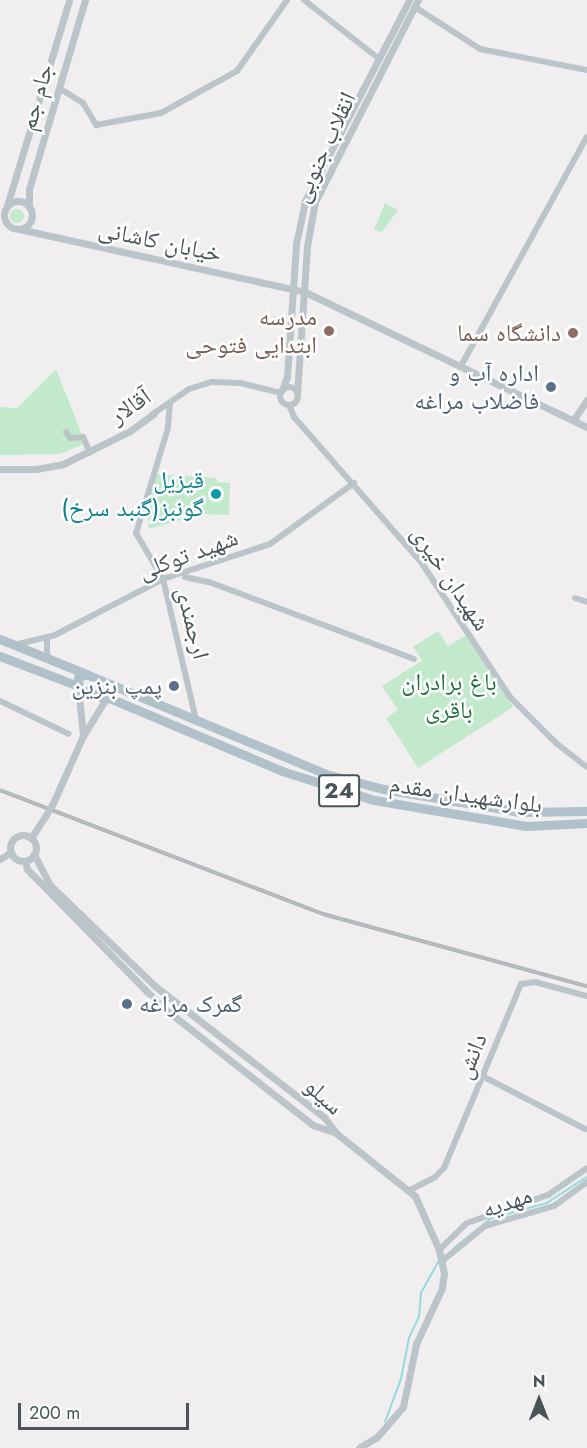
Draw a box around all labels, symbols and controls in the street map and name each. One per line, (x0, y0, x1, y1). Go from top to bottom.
street label: جام جم (13, 60, 59, 134)
street label: انقلاب جنوبی (286, 87, 362, 207)
street label: خیابان کاشانی (96, 214, 224, 268)
place label: مدرسه ابتدایی فتوحی (185, 303, 317, 359)
place label: دانشگاه سما (457, 319, 561, 347)
marker: مدرسه ابتدایی فتوحی (322, 324, 336, 338)
marker: دانشگاه سما (566, 326, 580, 340)
place label: اداره آب و فاضلاب مراغه (414, 359, 539, 415)
marker: اداره آب و فاضلاب مراغه (544, 380, 558, 394)
street label: آقالار (104, 382, 156, 430)
place label: قیزیل گونبز(گنبد سرخ) (61, 466, 204, 522)
marker: قیزیل گونبز(گنبد سرخ) (209, 487, 223, 501)
street label: شهیدان خیری (405, 520, 497, 636)
street label: شهید توکلی (134, 523, 242, 585)
street label: ارجمندی (170, 584, 216, 662)
park label: باغ برادران باقری (401, 668, 497, 724)
place label: پمپ بنزین (71, 672, 162, 700)
marker: پمپ بنزین (167, 679, 181, 693)
street label: بلوارشهیدان مقدم (388, 769, 544, 819)
road number: 24 (318, 772, 360, 810)
place label: گمرک مراغه (139, 990, 242, 1018)
marker: گمرک مراغه (120, 997, 134, 1011)
street label: دانش (449, 1029, 493, 1083)
street label: سیلو (299, 1071, 349, 1121)
street label: مهدیه (478, 1180, 536, 1224)
north arrow (509, 1370, 569, 1430)
text: N (533, 1370, 545, 1393)
scale bar (21, 1391, 192, 1429)
text: 200 m (29, 1400, 80, 1426)

